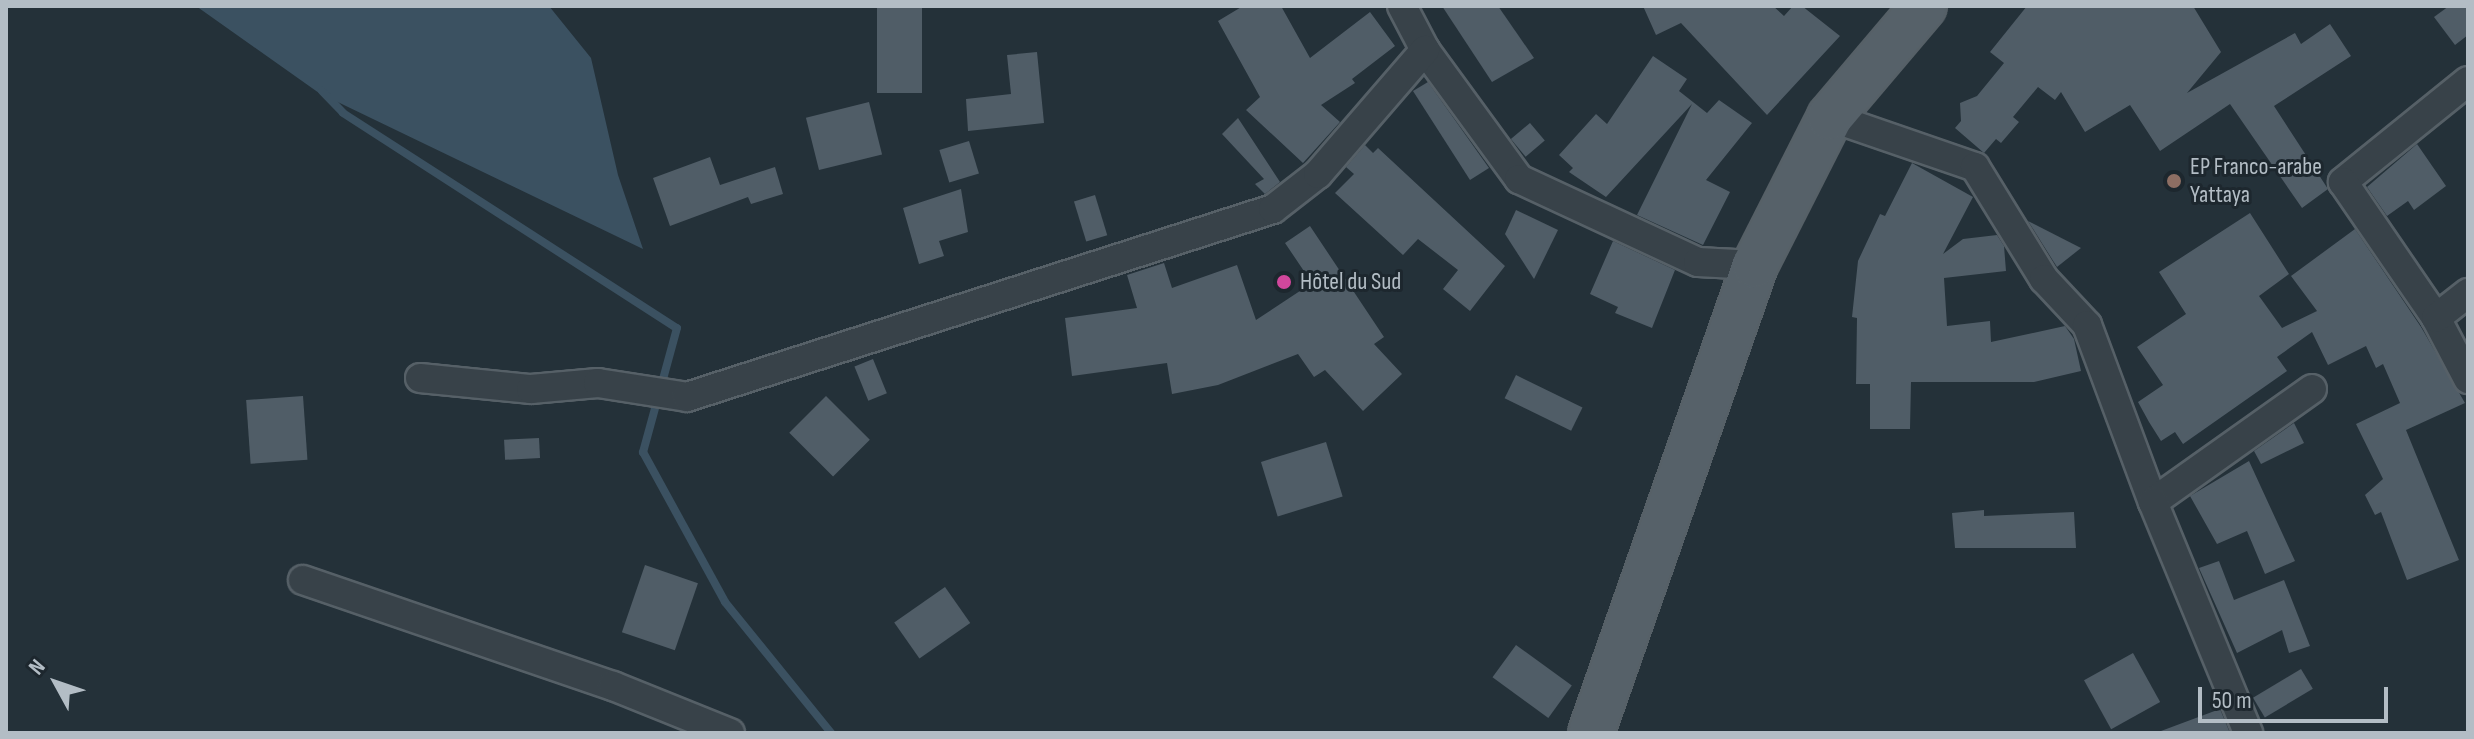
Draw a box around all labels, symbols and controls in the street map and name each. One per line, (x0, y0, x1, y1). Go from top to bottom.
place label: EP Franco-arabe Yattaya (2190, 153, 2322, 209)
marker: EP Franco-arabe Yattaya (2165, 172, 2183, 190)
place label: Hôtel du Sud (1300, 268, 1401, 296)
marker: Hôtel du Sud (1275, 273, 1293, 291)
north arrow (16, 643, 96, 723)
text: N (23, 654, 51, 680)
scale bar (2202, 671, 2392, 721)
text: 50 m (2212, 686, 2252, 715)

